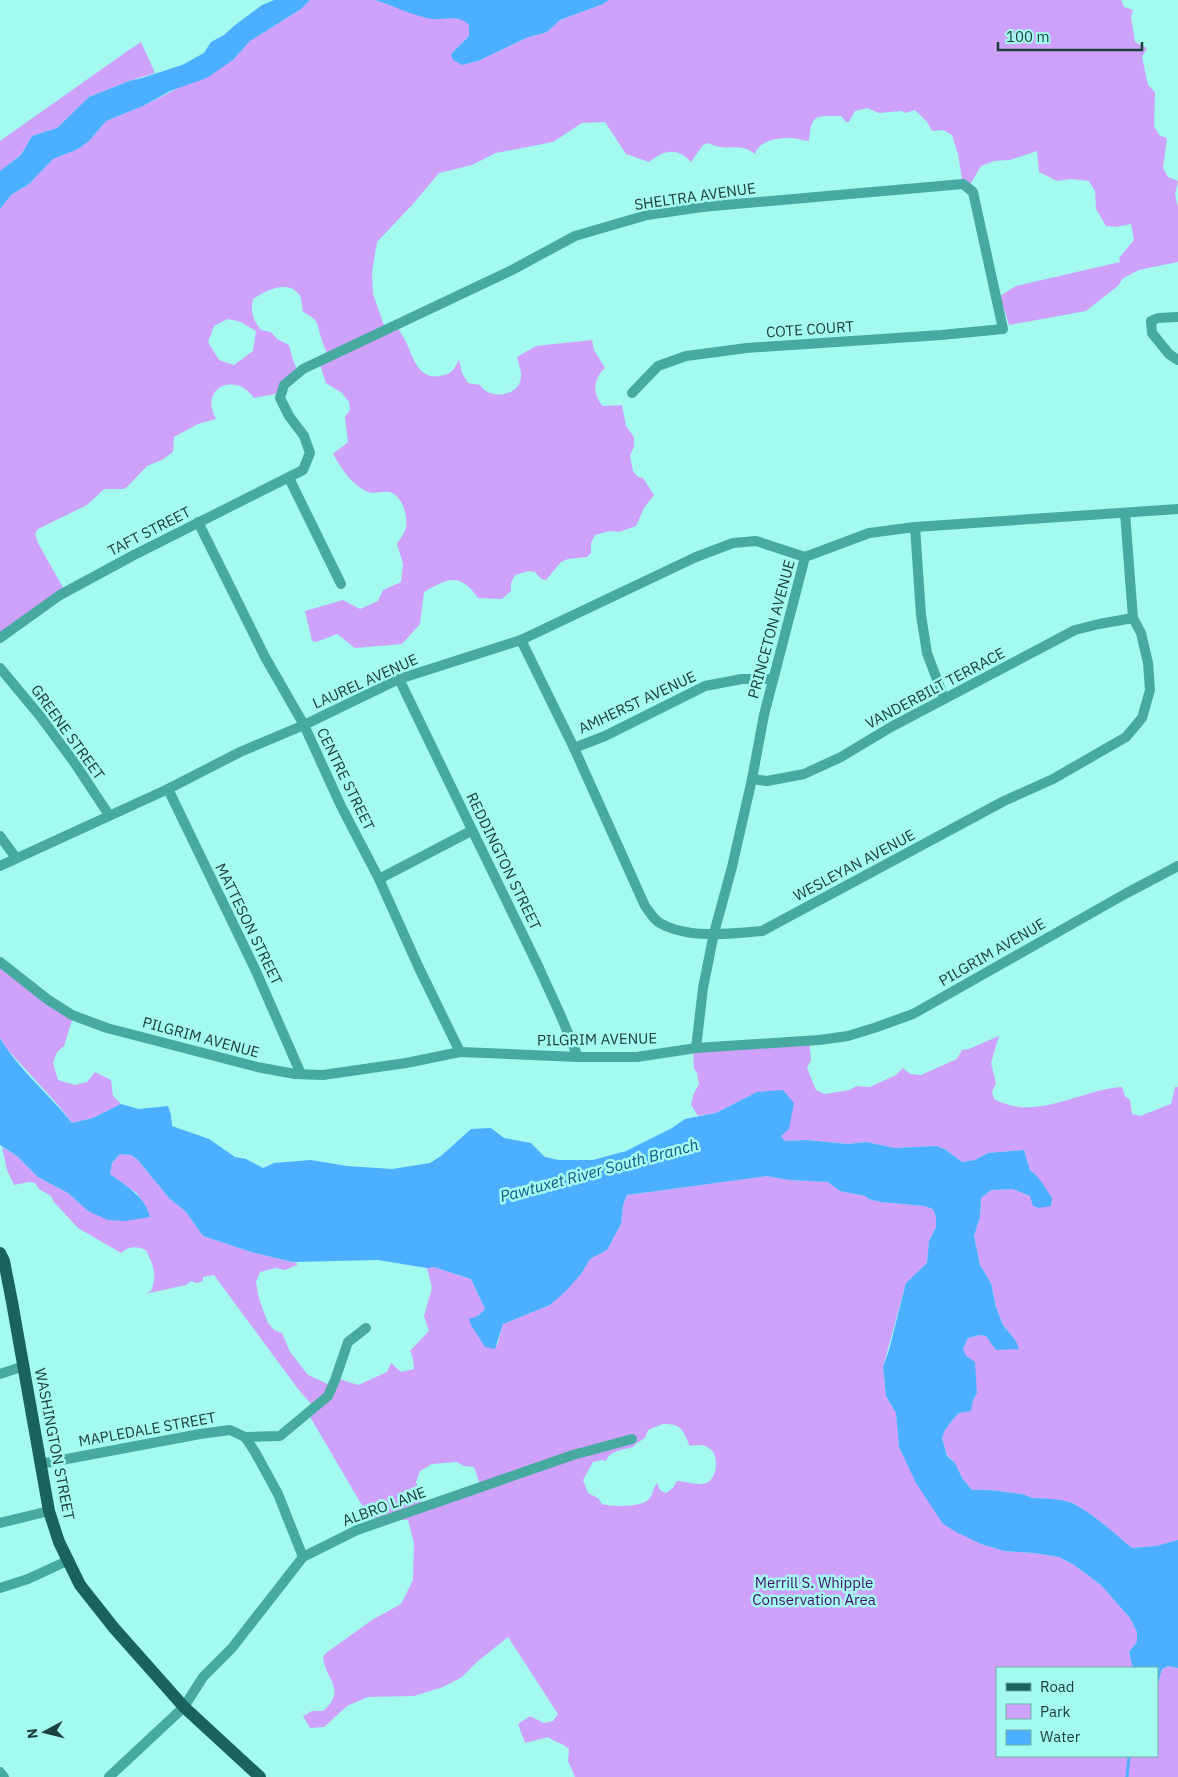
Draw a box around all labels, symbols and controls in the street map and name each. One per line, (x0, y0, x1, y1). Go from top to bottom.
scale bar (998, 20, 1142, 52)
text: 100 m (1006, 27, 1050, 46)
street label: SHELTRA AVENUE (633, 178, 757, 214)
street label: COTE COURT (765, 316, 855, 342)
street label: TAFT STREET (104, 502, 194, 560)
street label: PRINCETON AVENUE (743, 558, 799, 700)
street label: VANDERBILT TERRACE (862, 643, 1008, 733)
street label: LAUREL AVENUE (309, 649, 421, 713)
street label: AMHERST AVENUE (575, 666, 699, 738)
street label: GREENE STREET (27, 681, 109, 784)
street label: CENTRE STREET (313, 725, 379, 834)
street label: REDDINGTON STREET (462, 789, 546, 933)
street label: WESLEYAN AVENUE (790, 825, 918, 905)
street label: MATTESON STREET (211, 860, 287, 988)
street label: PILGRIM AVENUE (935, 914, 1049, 990)
street label: PILGRIM AVENUE (140, 1012, 262, 1062)
street label: PILGRIM AVENUE (537, 1028, 657, 1050)
water label: Pawtuxet River South Branch (498, 1134, 700, 1206)
street label: WASHINGTON STREET (31, 1366, 79, 1522)
street label: MAPLEDALE STREET (77, 1407, 218, 1450)
street label: ALBRO LANE (340, 1482, 428, 1530)
park label: Merrill S. Whipple Conservation Area (752, 1573, 876, 1609)
legend (996, 1667, 1158, 1757)
text: Road (1040, 1677, 1075, 1696)
text: Park (1040, 1702, 1070, 1721)
north arrow (20, 1707, 70, 1757)
text: N (23, 1727, 42, 1740)
text: Water (1040, 1727, 1081, 1746)

